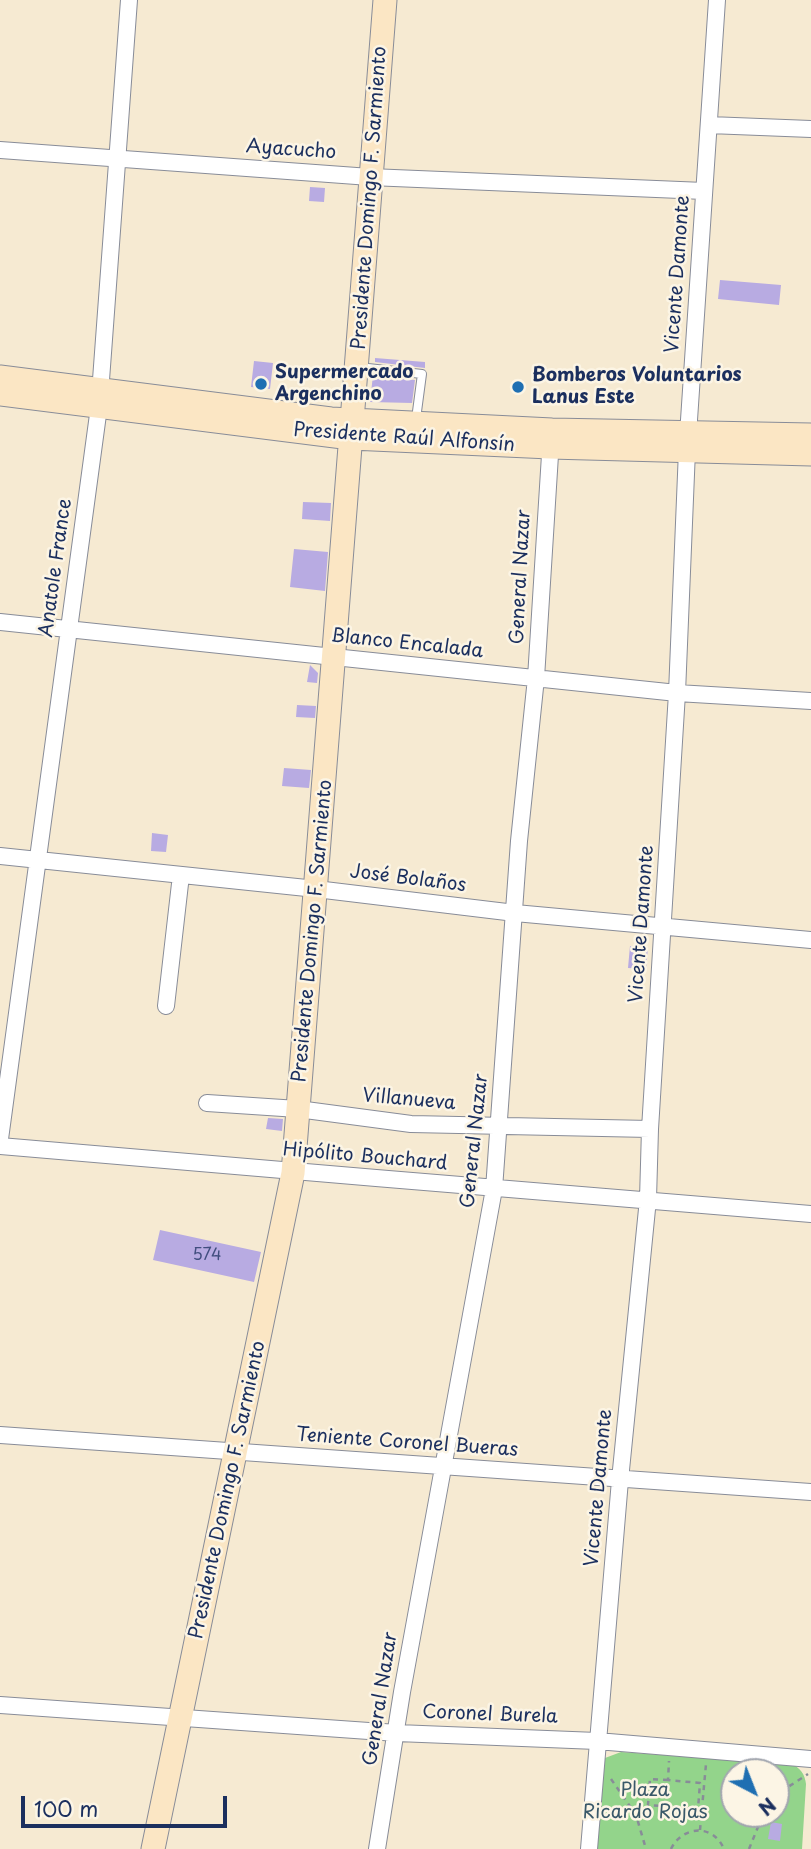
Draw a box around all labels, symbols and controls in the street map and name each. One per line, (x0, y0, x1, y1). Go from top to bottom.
street label: Presidente Domingo F. Sarmiento (348, 46, 392, 350)
street label: Ayacucho (245, 135, 337, 165)
street label: Vicente Damonte (661, 194, 695, 354)
place label: Supermercado Argenchino (275, 362, 414, 406)
place label: Bomberos Voluntarios Lanus Este (532, 365, 742, 409)
marker: Supermercado Argenchino (253, 376, 269, 392)
marker: Bomberos Voluntarios Lanus Este (510, 379, 526, 395)
street label: Presidente Raúl Alfonsín (292, 419, 516, 457)
street label: Anatole France (35, 497, 77, 639)
street label: General Nazar (506, 509, 536, 645)
street label: Blanco Encalada (330, 625, 484, 663)
street label: Presidente Domingo F. Sarmiento (288, 779, 338, 1083)
street label: Vicente Damonte (625, 844, 659, 1004)
street label: José Bolaños (349, 861, 467, 897)
street label: General Nazar (457, 1073, 493, 1209)
street label: Villanueva (361, 1085, 457, 1115)
street label: Hipólito Bouchard (282, 1138, 448, 1176)
house number: 574 (192, 1246, 222, 1266)
street label: Presidente Domingo F. Sarmiento (185, 1339, 271, 1641)
street label: Vicente Damonte (581, 1408, 617, 1568)
street label: Teniente Coronel Bueras (295, 1424, 519, 1462)
street label: General Nazar (359, 1631, 403, 1767)
street label: Coronel Burela (422, 1701, 558, 1729)
north arrow (720, 1758, 790, 1828)
park label: Plaza Ricardo Rojas (582, 1780, 708, 1824)
scale bar (24, 1783, 231, 1827)
text: 100 m (34, 1792, 98, 1824)
text: N (753, 1792, 783, 1823)

